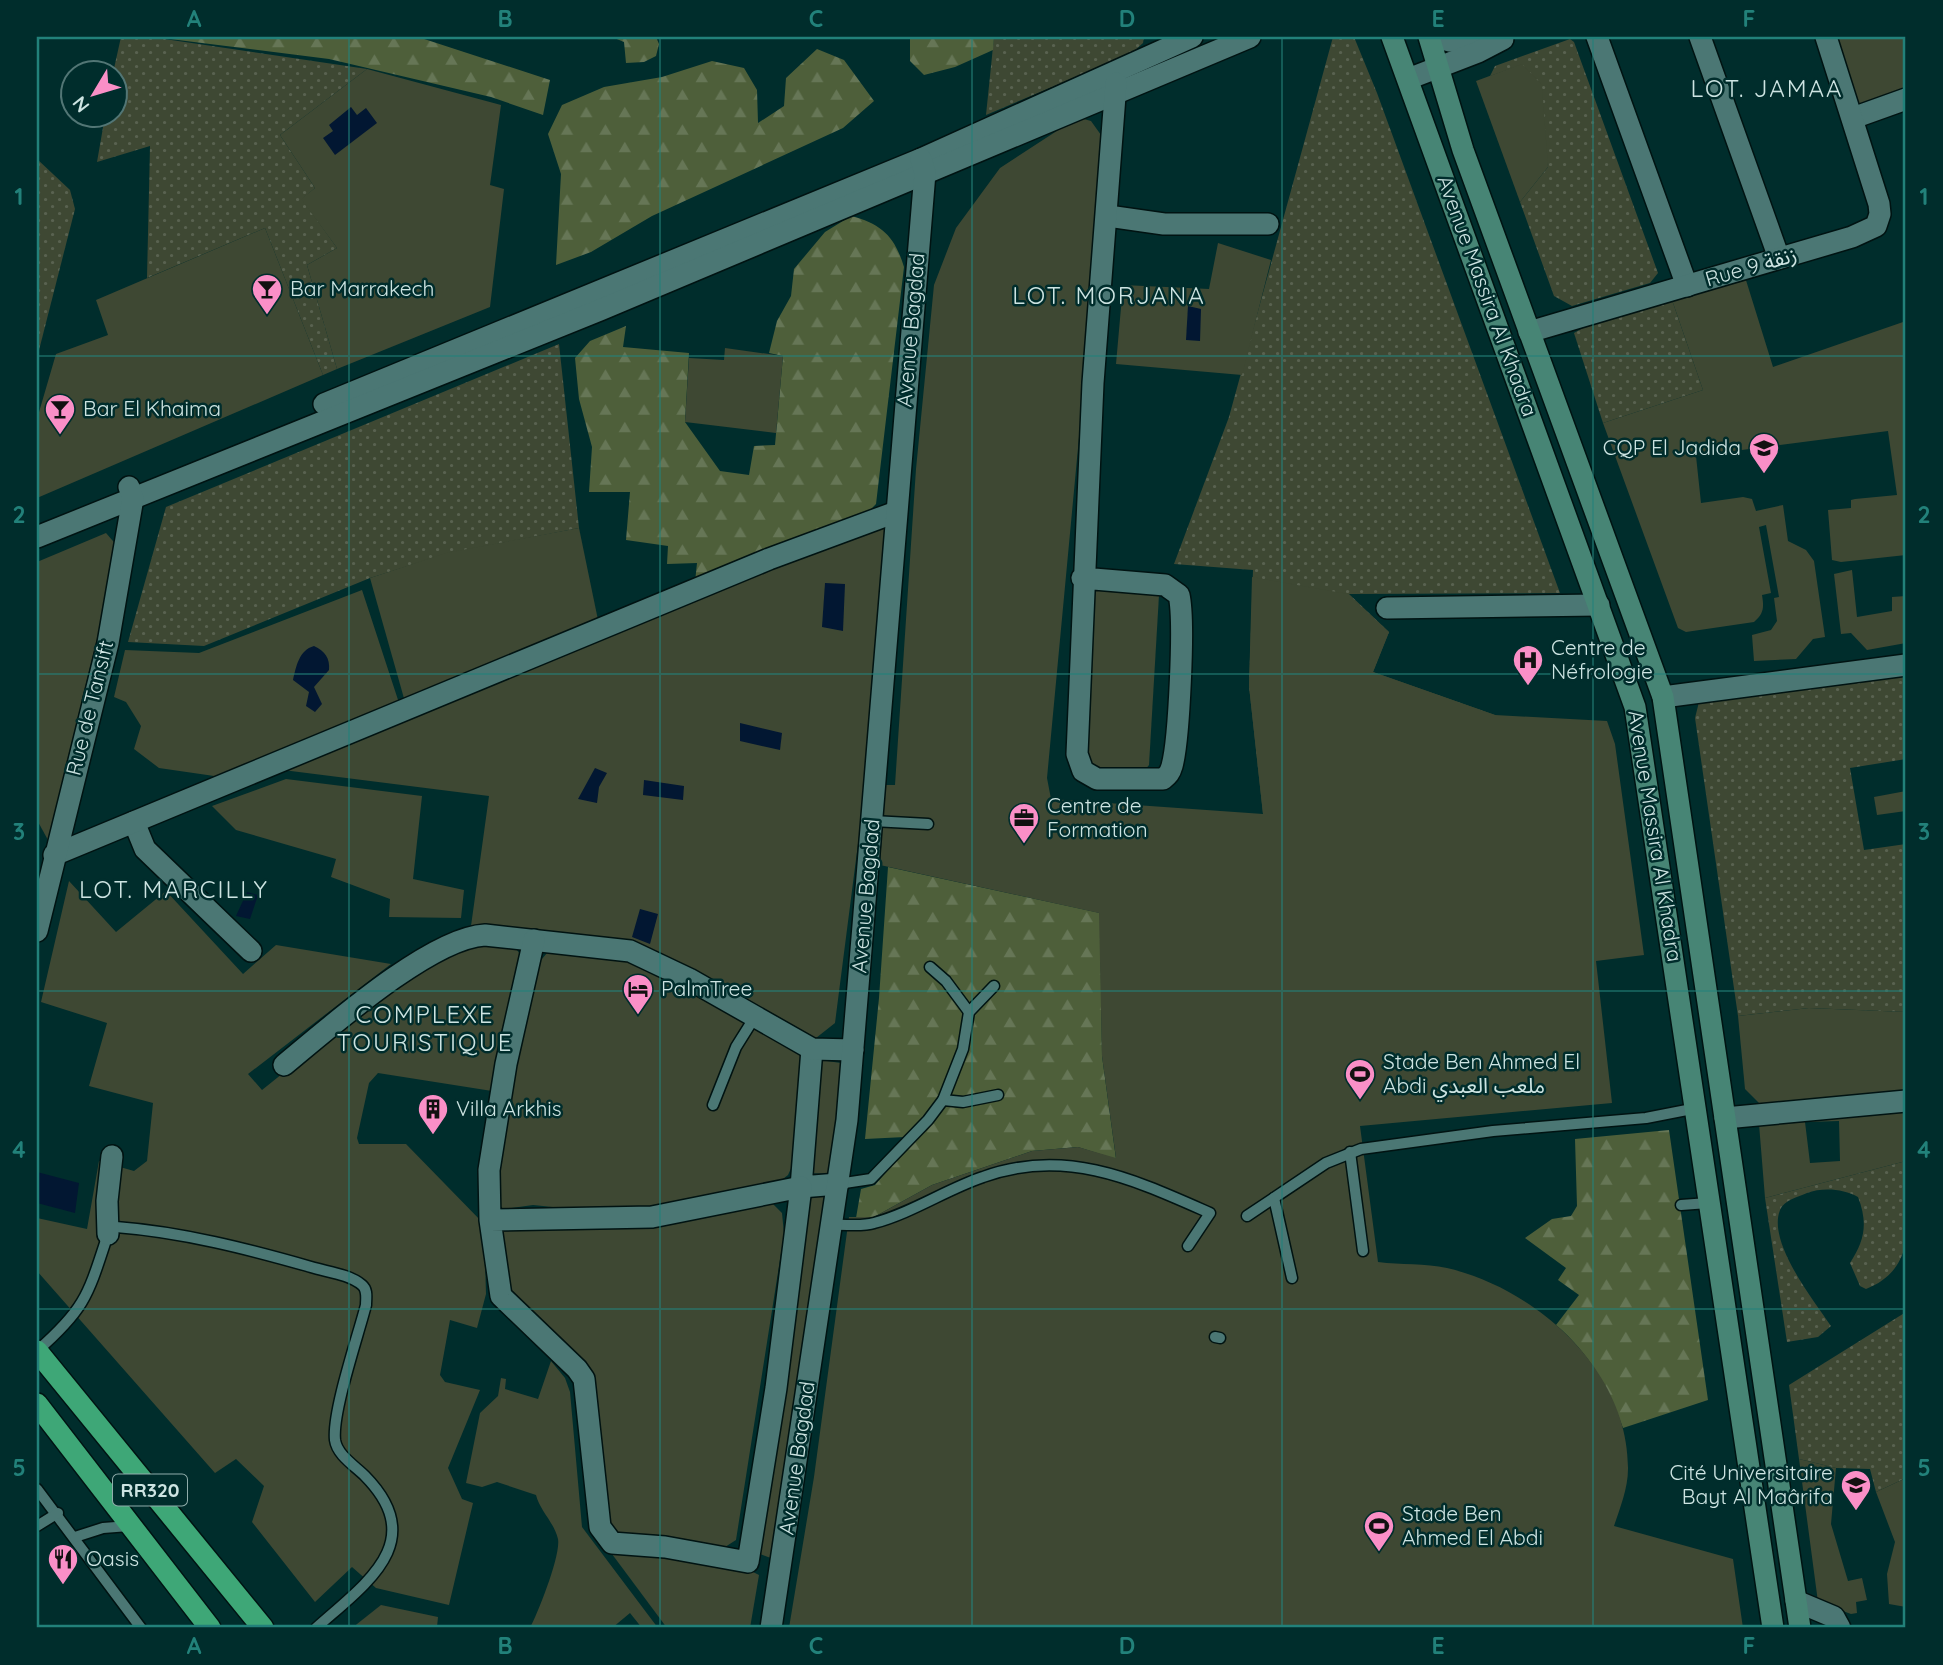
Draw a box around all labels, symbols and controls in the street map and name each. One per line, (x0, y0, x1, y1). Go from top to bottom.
text: A (187, 4, 202, 33)
text: B (497, 4, 513, 33)
text: C (809, 4, 823, 33)
text: D (1119, 4, 1135, 33)
text: E (1431, 4, 1445, 33)
text: F (1743, 4, 1755, 33)
north arrow (60, 60, 130, 130)
district label: LOT. JAMAA (1690, 73, 1844, 103)
text: N (67, 92, 94, 117)
street label: Avenue Massira Al Khadra (1432, 172, 1544, 420)
text: 1 (15, 182, 23, 211)
text: 1 (1920, 182, 1928, 211)
street label: Rue 9 زنقة (1702, 241, 1800, 292)
street label: Avenue Bagdad (890, 252, 930, 408)
bar icon: Bar Marrakech (250, 272, 284, 316)
place label: Bar Marrakech (290, 275, 434, 301)
district label: LOT. MORJANA (1012, 280, 1206, 310)
bar icon: Bar El Khaima (43, 392, 77, 436)
place label: Bar El Khaima (83, 395, 221, 421)
school or university icon: CQP El Jadida (1747, 431, 1781, 475)
place label: CQP El Jadida (1603, 434, 1741, 460)
text: 2 (12, 500, 26, 529)
text: 2 (1917, 500, 1931, 529)
place label: Centre de Néfrologie (1551, 634, 1653, 684)
street label: Rue de Tansift (60, 638, 118, 778)
hospital icon: Centre de Néfrologie (1511, 643, 1545, 687)
street label: Avenue Massira Al Khadra (1623, 708, 1689, 964)
place label: Centre de Formation (1047, 792, 1148, 842)
office icon: Centre de Formation (1007, 801, 1041, 845)
text: 3 (13, 817, 25, 846)
text: 3 (1918, 817, 1930, 846)
street label: Avenue Bagdad (845, 818, 885, 974)
district label: LOT. MARCILLY (79, 874, 269, 904)
hotel icon: PalmTree (621, 972, 655, 1016)
place label: PalmTree (661, 975, 752, 1001)
district label: COMPLEXE TOURISTIQUE (337, 999, 513, 1057)
place label: Stade Ben Ahmed El Abdi ملعب العبدي (1383, 1048, 1580, 1102)
sports icon: Stade Ben Ahmed El Abdi ملعب العبدي (1343, 1057, 1377, 1101)
building icon: Villa Arkhis (416, 1092, 450, 1136)
place label: Villa Arkhis (456, 1095, 562, 1121)
text: 4 (12, 1135, 26, 1164)
text: 4 (1917, 1135, 1931, 1164)
street label: Avenue Bagdad (772, 1379, 820, 1536)
text: 5 (12, 1453, 26, 1482)
text: 5 (1917, 1453, 1931, 1482)
place label: Cité Universitaire Bayt Al Maârifa (1669, 1459, 1833, 1509)
school or university icon: Cité Universitaire Bayt Al Maârifa (1839, 1468, 1873, 1512)
road number: RR320 (113, 1474, 187, 1506)
place label: Stade Ben Ahmed El Abdi (1402, 1500, 1543, 1550)
sports icon: Stade Ben Ahmed El Abdi (1362, 1509, 1396, 1553)
restaurant icon: Oasis (46, 1542, 80, 1586)
place label: Oasis (86, 1545, 139, 1571)
text: A (187, 1631, 202, 1660)
text: B (497, 1631, 513, 1660)
text: C (809, 1631, 823, 1660)
text: D (1119, 1631, 1135, 1660)
text: E (1431, 1631, 1445, 1660)
text: F (1743, 1631, 1755, 1660)

